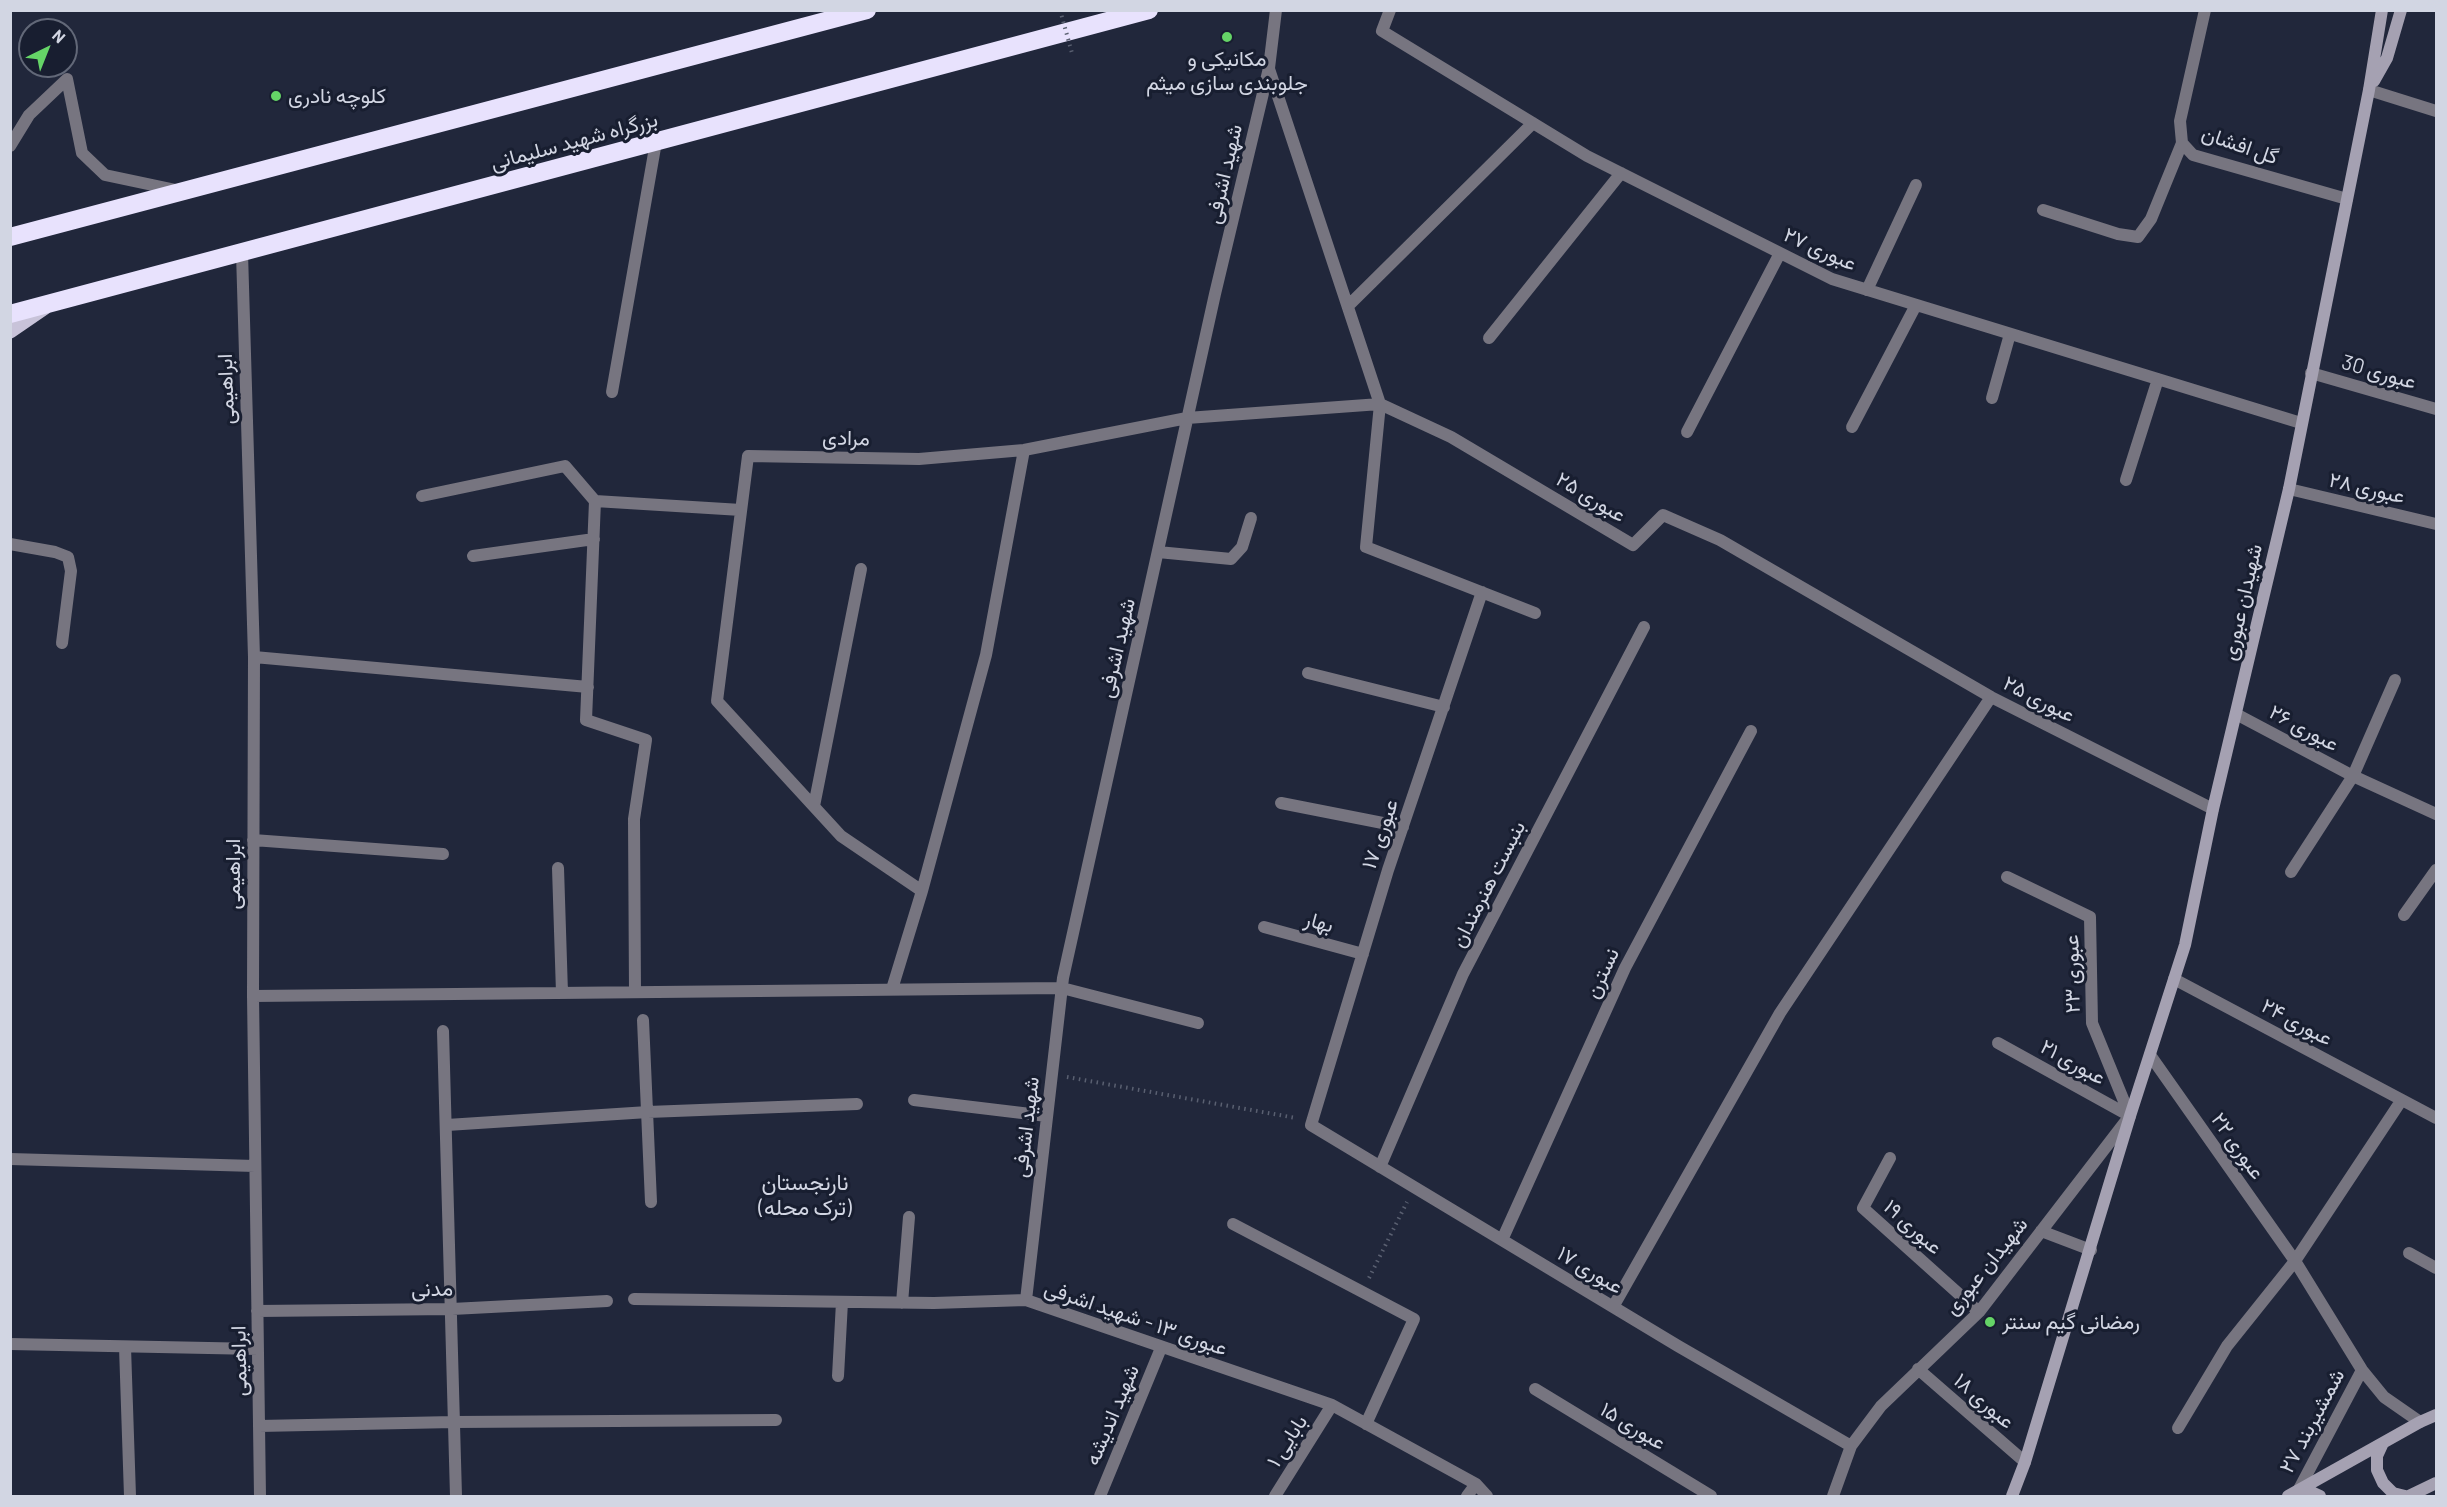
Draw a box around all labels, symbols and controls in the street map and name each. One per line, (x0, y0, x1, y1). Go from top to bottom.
north arrow (18, 18, 78, 78)
text: N (49, 25, 70, 47)
marker: مکانیکی و جلوبندی سازی میثم (1220, 30, 1234, 44)
place label: مکانیکی و جلوبندی سازی میثم (1146, 46, 1308, 96)
place label: کلوچه نادری (288, 83, 386, 109)
marker: کلوچه نادری (269, 89, 283, 103)
street label: بزرگراه شهید سلیمانی (488, 107, 660, 175)
street label: گل افشان (2198, 120, 2282, 170)
street label: شهید اشرفی (1200, 122, 1248, 226)
street label: عبوری ۲۷ (1780, 222, 1860, 276)
street label: عبوری 30 (2339, 349, 2419, 395)
street label: ابراهیمی (212, 353, 240, 425)
street label: مرادی (822, 425, 870, 451)
street label: عبوری ۲۵ (1551, 466, 1631, 528)
street label: عبوری ۲۸ (2327, 467, 2407, 509)
street label: شهیدان عبوری (2216, 541, 2268, 663)
street label: شهید اشرفی (1093, 596, 1141, 700)
street label: عبوری ۲۵ (1999, 670, 2079, 728)
street label: عبوری ۲۶ (2265, 699, 2343, 757)
street label: عبوری ۱۷ (1356, 796, 1404, 872)
street label: بنبست هنرمندان (1445, 817, 1531, 951)
street label: ابراهیمی (220, 839, 246, 909)
street label: بهار (1302, 906, 1336, 938)
street label: عبوری ۲۳ (2059, 934, 2085, 1014)
street label: نسترن (1579, 944, 1625, 1002)
street label: عبوری ۲۴ (2257, 993, 2337, 1051)
street label: عبوری ۲۱ (2036, 1034, 2110, 1090)
street label: شهید اشرفی (1007, 1075, 1045, 1179)
street label: عبوری ۲۲ (2206, 1108, 2270, 1184)
district label: نارنجستان (ترک محله) (758, 1170, 852, 1222)
street label: عبوری ۱۹ (1879, 1194, 1947, 1260)
street label: شهیدان عبوری (1939, 1212, 2033, 1320)
street label: عبوری ۱۷ (1553, 1241, 1627, 1299)
street label: عبوری ۱۳ - شهید اشرفی (1041, 1275, 1231, 1361)
street label: مدنی (411, 1276, 453, 1302)
place label: رمضانی گیم سنتر (2002, 1309, 2140, 1335)
marker: رمضانی گیم سنتر (1983, 1315, 1997, 1329)
street label: ابراهیمی (226, 1325, 252, 1397)
street label: شهید اندیشه (1079, 1361, 1145, 1469)
street label: شمشیربند ۲۷ (2274, 1365, 2350, 1477)
street label: عبوری ۱۸ (1948, 1368, 2020, 1434)
street label: عبوری ۱۵ (1596, 1397, 1670, 1455)
street label: بابایی ۱ (1261, 1410, 1313, 1472)

